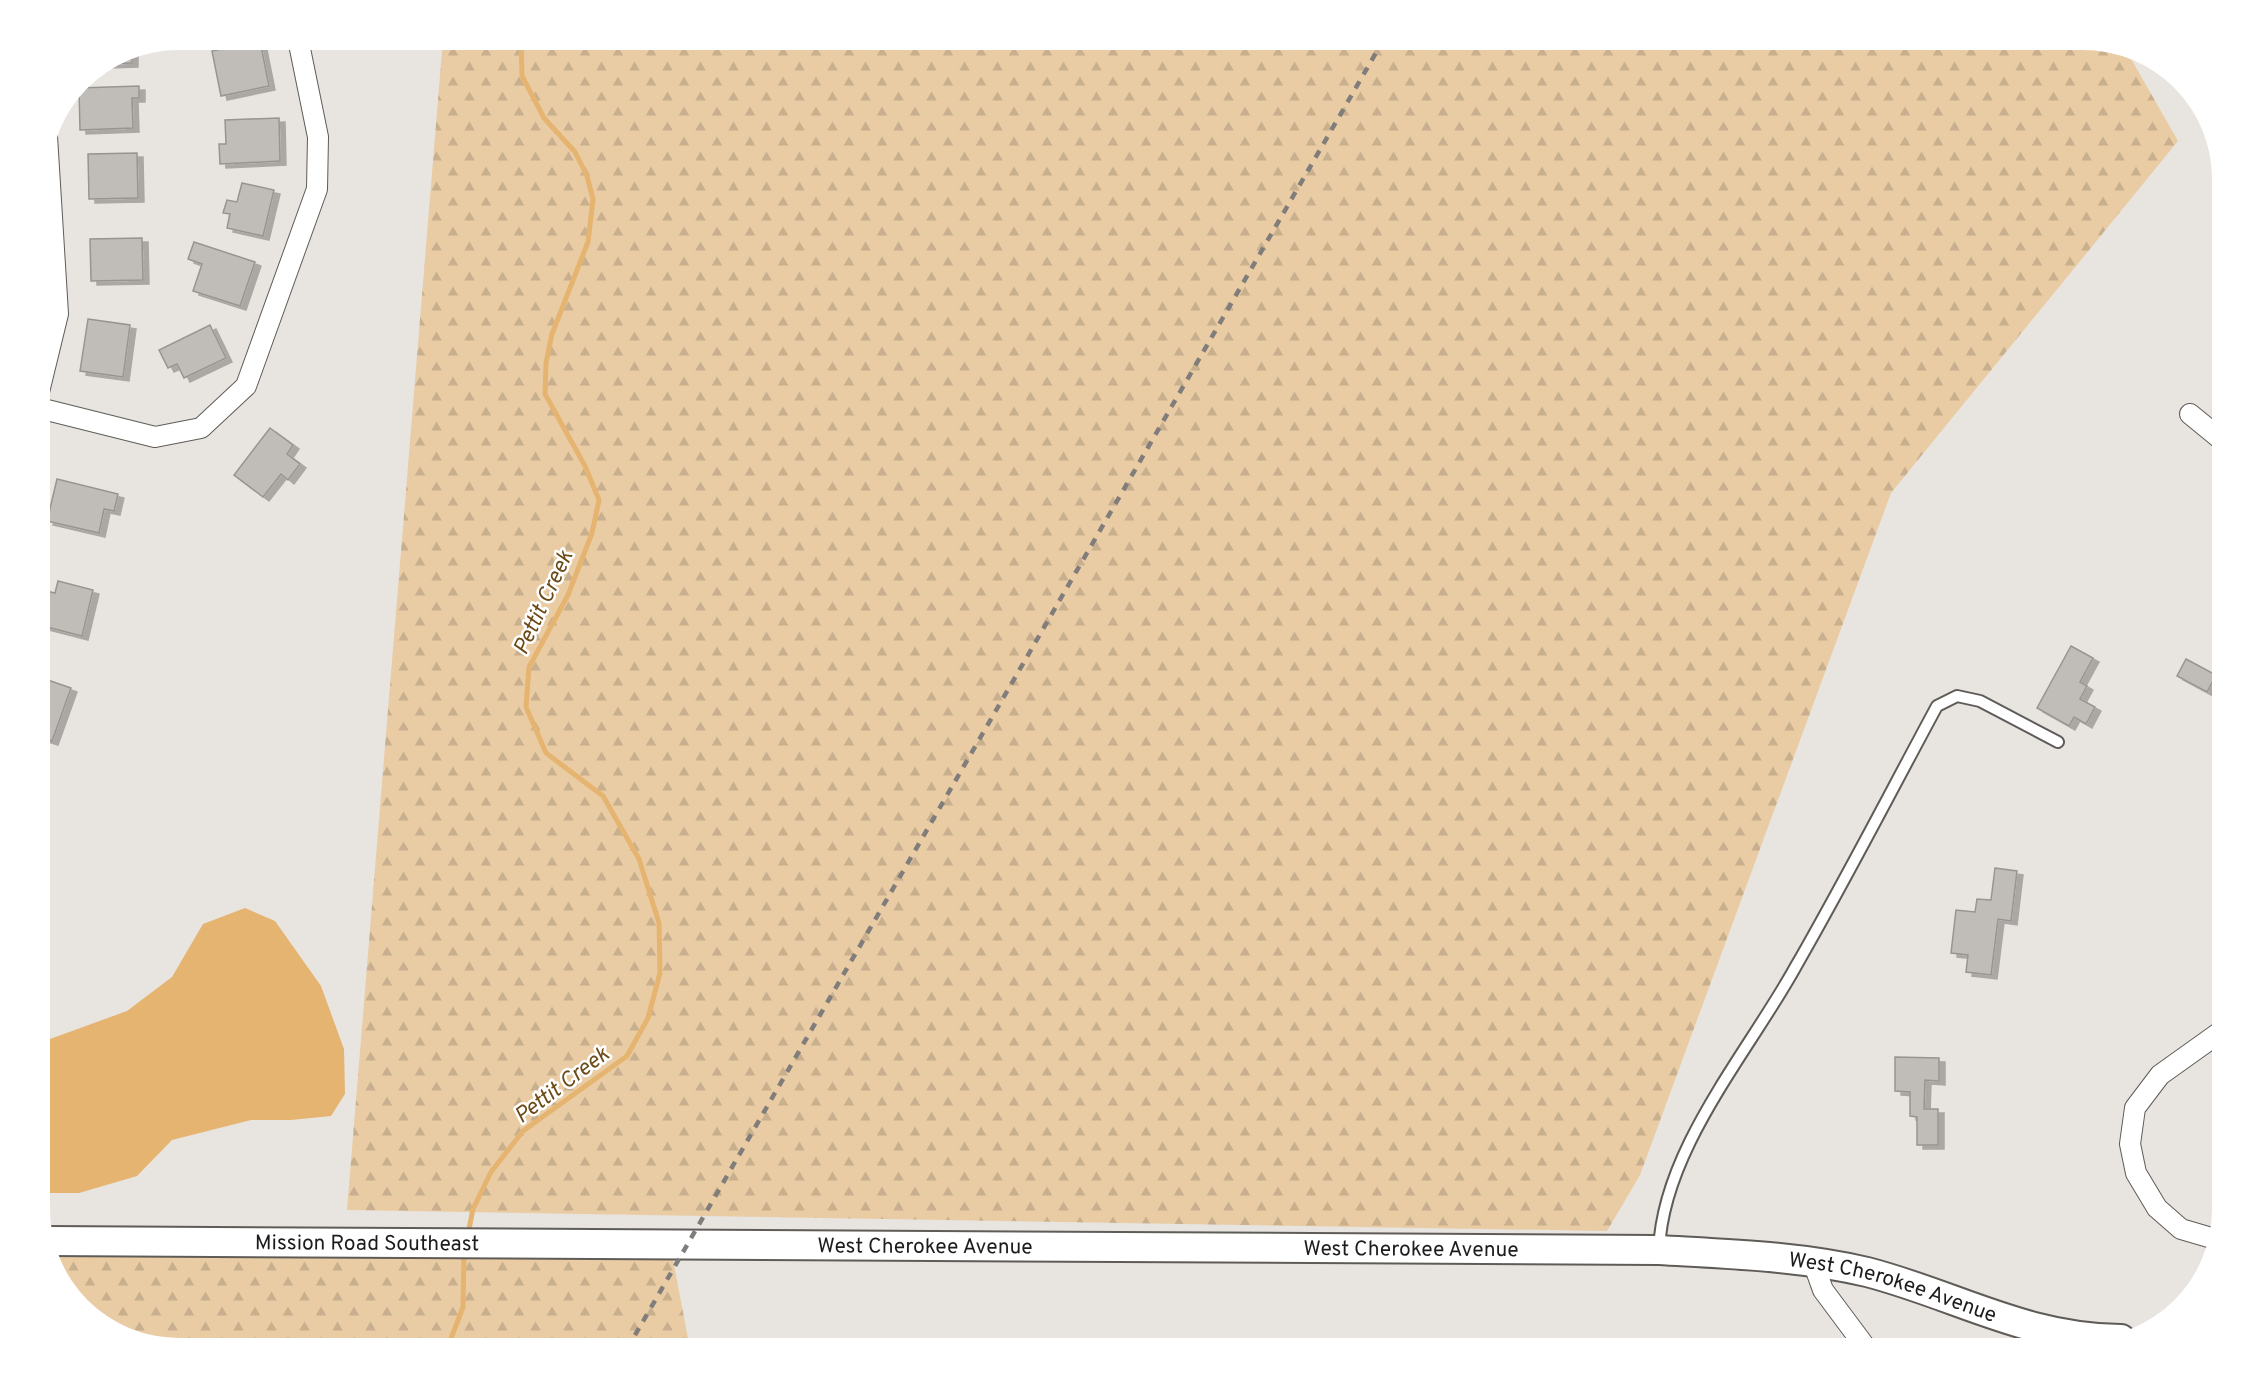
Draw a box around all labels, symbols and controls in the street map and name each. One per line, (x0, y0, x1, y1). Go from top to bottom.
water label: Pettit Creek (508, 546, 581, 659)
water label: Pettit Creek (510, 1041, 616, 1130)
street label: Mission Road Southeast (255, 1230, 479, 1258)
street label: West Cherokee Avenue (817, 1233, 1033, 1262)
street label: West Cherokee Avenue (1303, 1236, 1519, 1264)
street label: West Cherokee Avenue (1787, 1247, 2000, 1330)

